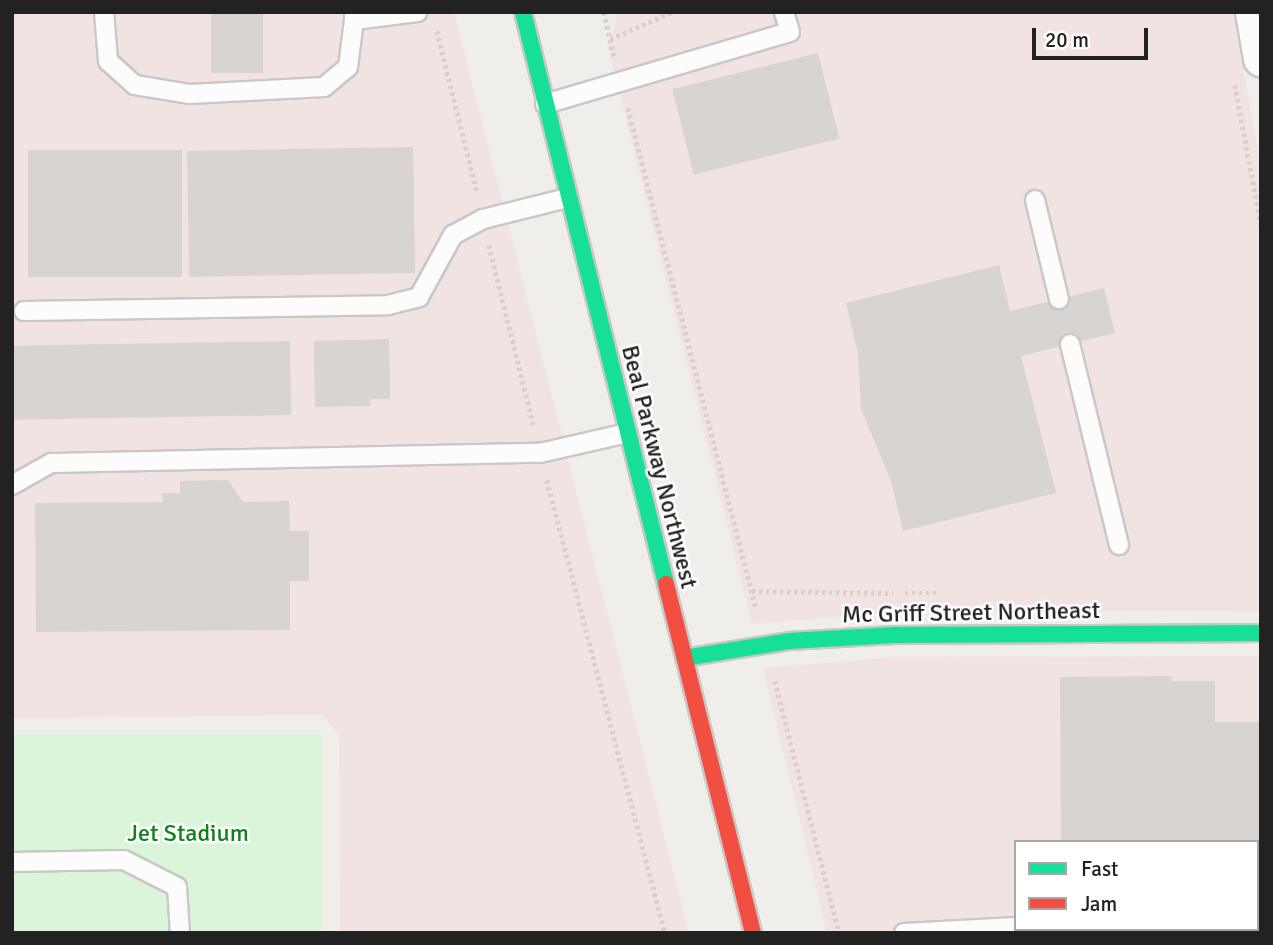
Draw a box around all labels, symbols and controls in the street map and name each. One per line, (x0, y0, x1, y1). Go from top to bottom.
scale bar (1035, 14, 1150, 58)
text: 20 m (1045, 27, 1089, 53)
street label: Beal Parkway Northwest (615, 342, 703, 592)
street label: Mc Griff Street Northeast (842, 596, 1100, 630)
park label: Jet Stadium (127, 820, 249, 848)
legend (1014, 840, 1259, 931)
text: Fast (1081, 856, 1118, 882)
text: Jam (1081, 891, 1117, 917)

